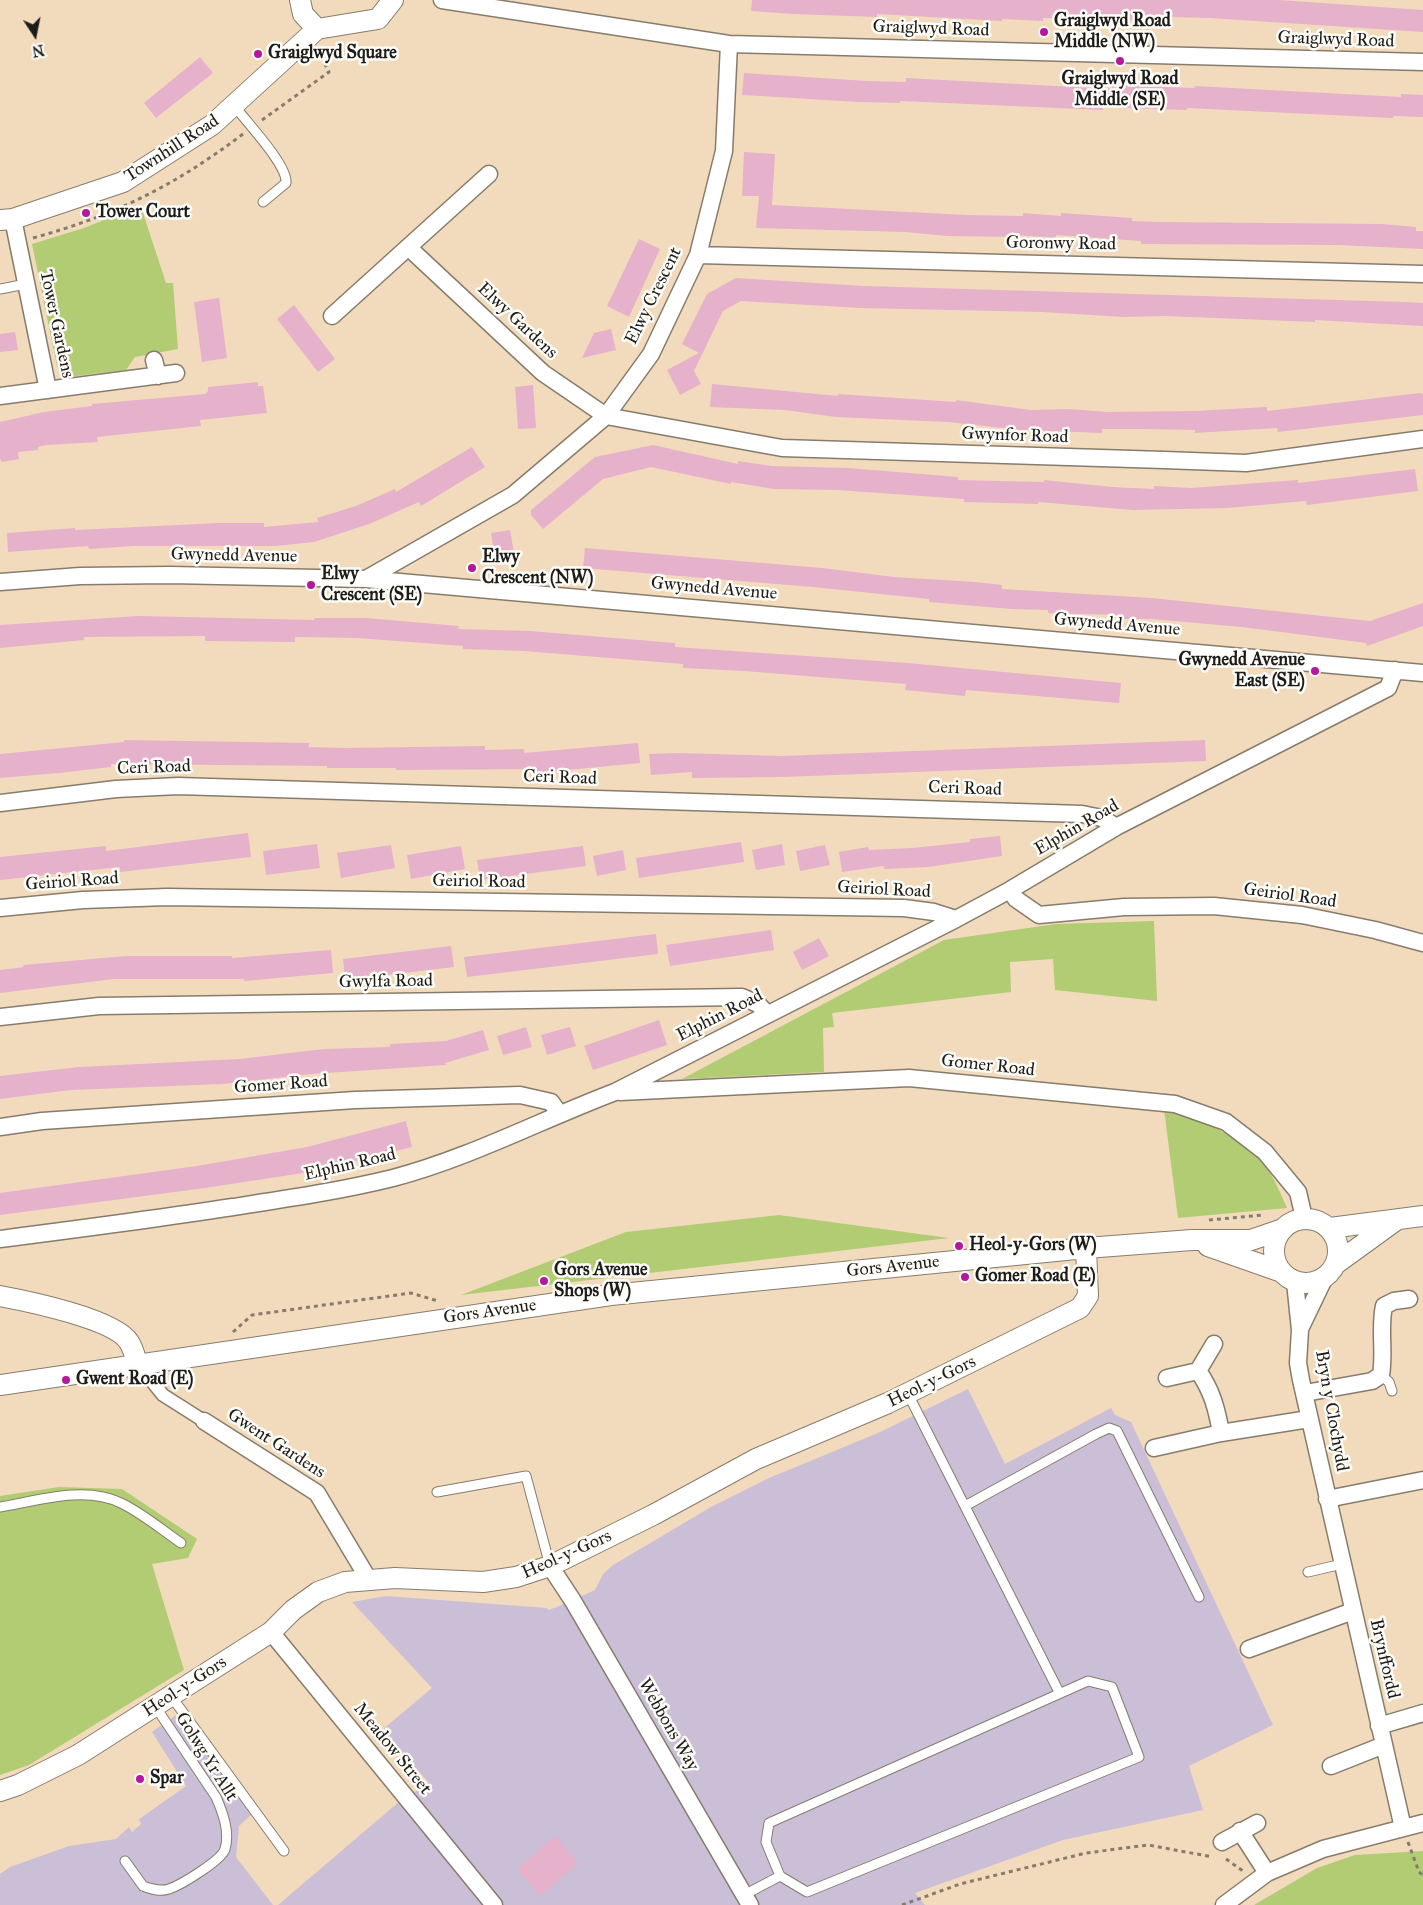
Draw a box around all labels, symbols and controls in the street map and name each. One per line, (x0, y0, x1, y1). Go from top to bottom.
north arrow (10, 10, 60, 60)
place label: Graiglwyd Road Middle (NW) (1054, 11, 1171, 54)
street label: Graiglwyd Road (872, 16, 990, 42)
marker: Graiglwyd Road Middle (NW) (1038, 26, 1050, 38)
street label: Graiglwyd Road (1277, 27, 1395, 53)
text: N (31, 41, 45, 60)
place label: Graiglwyd Square (268, 43, 397, 65)
marker: Graiglwyd Square (252, 48, 264, 60)
marker: Graiglwyd Road Middle (SE) (1114, 55, 1126, 67)
place label: Graiglwyd Road Middle (SE) (1062, 69, 1178, 112)
street label: Townhill Road (121, 110, 223, 188)
place label: Tower Court (96, 202, 190, 224)
marker: Tower Court (80, 207, 92, 219)
street label: Goronwy Road (1006, 232, 1116, 256)
street label: Elwy Crescent (621, 244, 687, 348)
street label: Tower Gardens (34, 268, 78, 380)
street label: Elwy Gardens (472, 278, 562, 364)
street label: Gwynfor Road (961, 423, 1069, 449)
street label: Gwynedd Avenue (171, 544, 297, 568)
place label: Elwy Crescent (NW) (482, 547, 593, 590)
marker: Elwy Crescent (NW) (466, 562, 478, 574)
place label: Elwy Crescent (SE) (321, 564, 422, 606)
street label: Gwynedd Avenue (650, 573, 778, 605)
marker: Elwy Crescent (SE) (305, 579, 317, 591)
street label: Gwynedd Avenue (1053, 609, 1181, 641)
place label: Gwynedd Avenue East (SE) (1178, 650, 1305, 692)
marker: Gwynedd Avenue East (SE) (1309, 665, 1321, 677)
street label: Ceri Road (117, 756, 191, 780)
street label: Ceri Road (523, 766, 597, 790)
street label: Ceri Road (928, 777, 1002, 801)
street label: Elphin Road (1031, 795, 1123, 861)
street label: Geiriol Road (25, 868, 119, 896)
street label: Geiriol Road (432, 870, 526, 894)
street label: Geiriol Road (837, 877, 931, 903)
street label: Geiriol Road (1242, 879, 1338, 913)
street label: Gwylfa Road (339, 970, 433, 994)
street label: Elphin Road (673, 985, 767, 1047)
street label: Gomer Road (940, 1050, 1036, 1082)
street label: Gomer Road (233, 1071, 329, 1099)
street label: Elphin Road (302, 1144, 398, 1186)
place label: Heol-y-Gors (W) (969, 1235, 1097, 1257)
marker: Heol-y-Gors (W) (953, 1240, 965, 1252)
street label: Gors Avenue (845, 1251, 941, 1283)
place label: Gors Avenue Shops (W) (554, 1260, 648, 1302)
place label: Gomer Road (E) (975, 1266, 1096, 1288)
marker: Gomer Road (E) (959, 1271, 971, 1283)
marker: Gors Avenue Shops (W) (538, 1275, 550, 1287)
street label: Gors Avenue (442, 1295, 538, 1329)
street label: Bryn y Clochydd (1310, 1349, 1352, 1473)
street label: Heol-y-Gors (884, 1351, 980, 1413)
place label: Gwent Road (E) (76, 1369, 193, 1391)
marker: Gwent Road (E) (60, 1374, 72, 1386)
street label: Gwent Gardens (223, 1404, 329, 1484)
street label: Heol-y-Gors (519, 1526, 615, 1584)
street label: Brynffordd (1364, 1617, 1404, 1701)
street label: Heol-y-Gors (139, 1652, 231, 1722)
street label: Webbons Way (633, 1675, 703, 1775)
street label: Meadow Street (348, 1699, 436, 1799)
street label: Golwg Yr Allt (170, 1709, 242, 1805)
place label: Spar (150, 1768, 184, 1790)
marker: Spar (134, 1773, 146, 1785)

